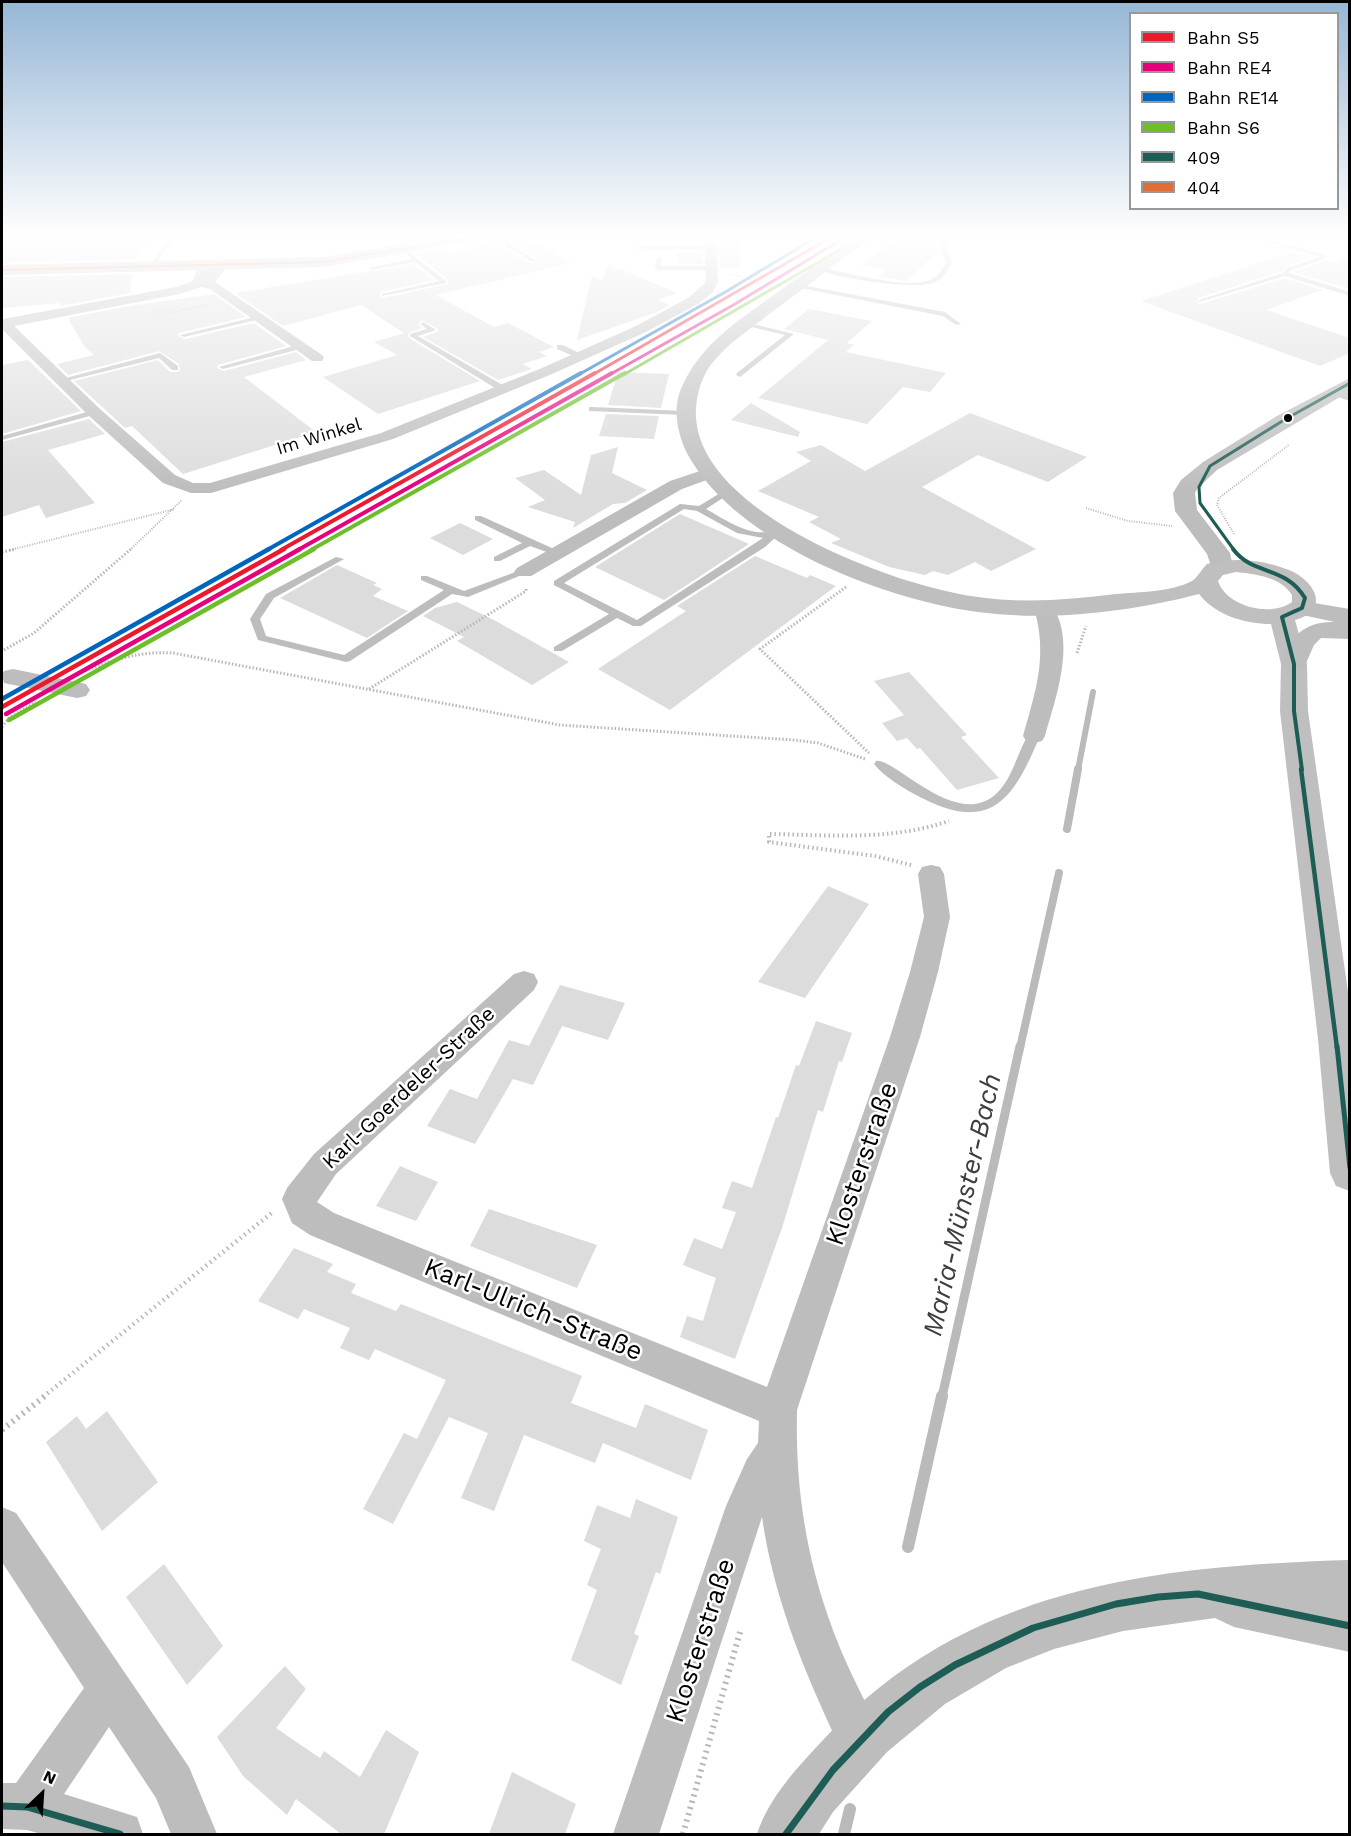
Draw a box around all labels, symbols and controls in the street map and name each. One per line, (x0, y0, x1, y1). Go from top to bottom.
legend (1129, 12, 1339, 210)
text: Bahn S5 (1187, 27, 1259, 48)
text: Bahn RE4 (1187, 57, 1272, 78)
text: Bahn RE14 (1187, 87, 1279, 108)
text: Bahn S6 (1187, 117, 1260, 138)
text: 409 (1187, 147, 1220, 168)
text: 404 (1187, 177, 1220, 198)
unlabelled marker (1282, 412, 1294, 424)
street label: Im Winkel (274, 414, 364, 460)
street label: Karl-Goerdeler-Straße (317, 1001, 501, 1175)
water label: Maria-Münster-Bach (917, 1071, 1009, 1339)
street label: Klosterstraße (819, 1078, 905, 1250)
street label: Karl-Ulrich-Straße (419, 1252, 647, 1368)
street label: Klosterstraße (660, 1555, 742, 1727)
north arrow (12, 1764, 72, 1824)
text: N (40, 1766, 59, 1788)

